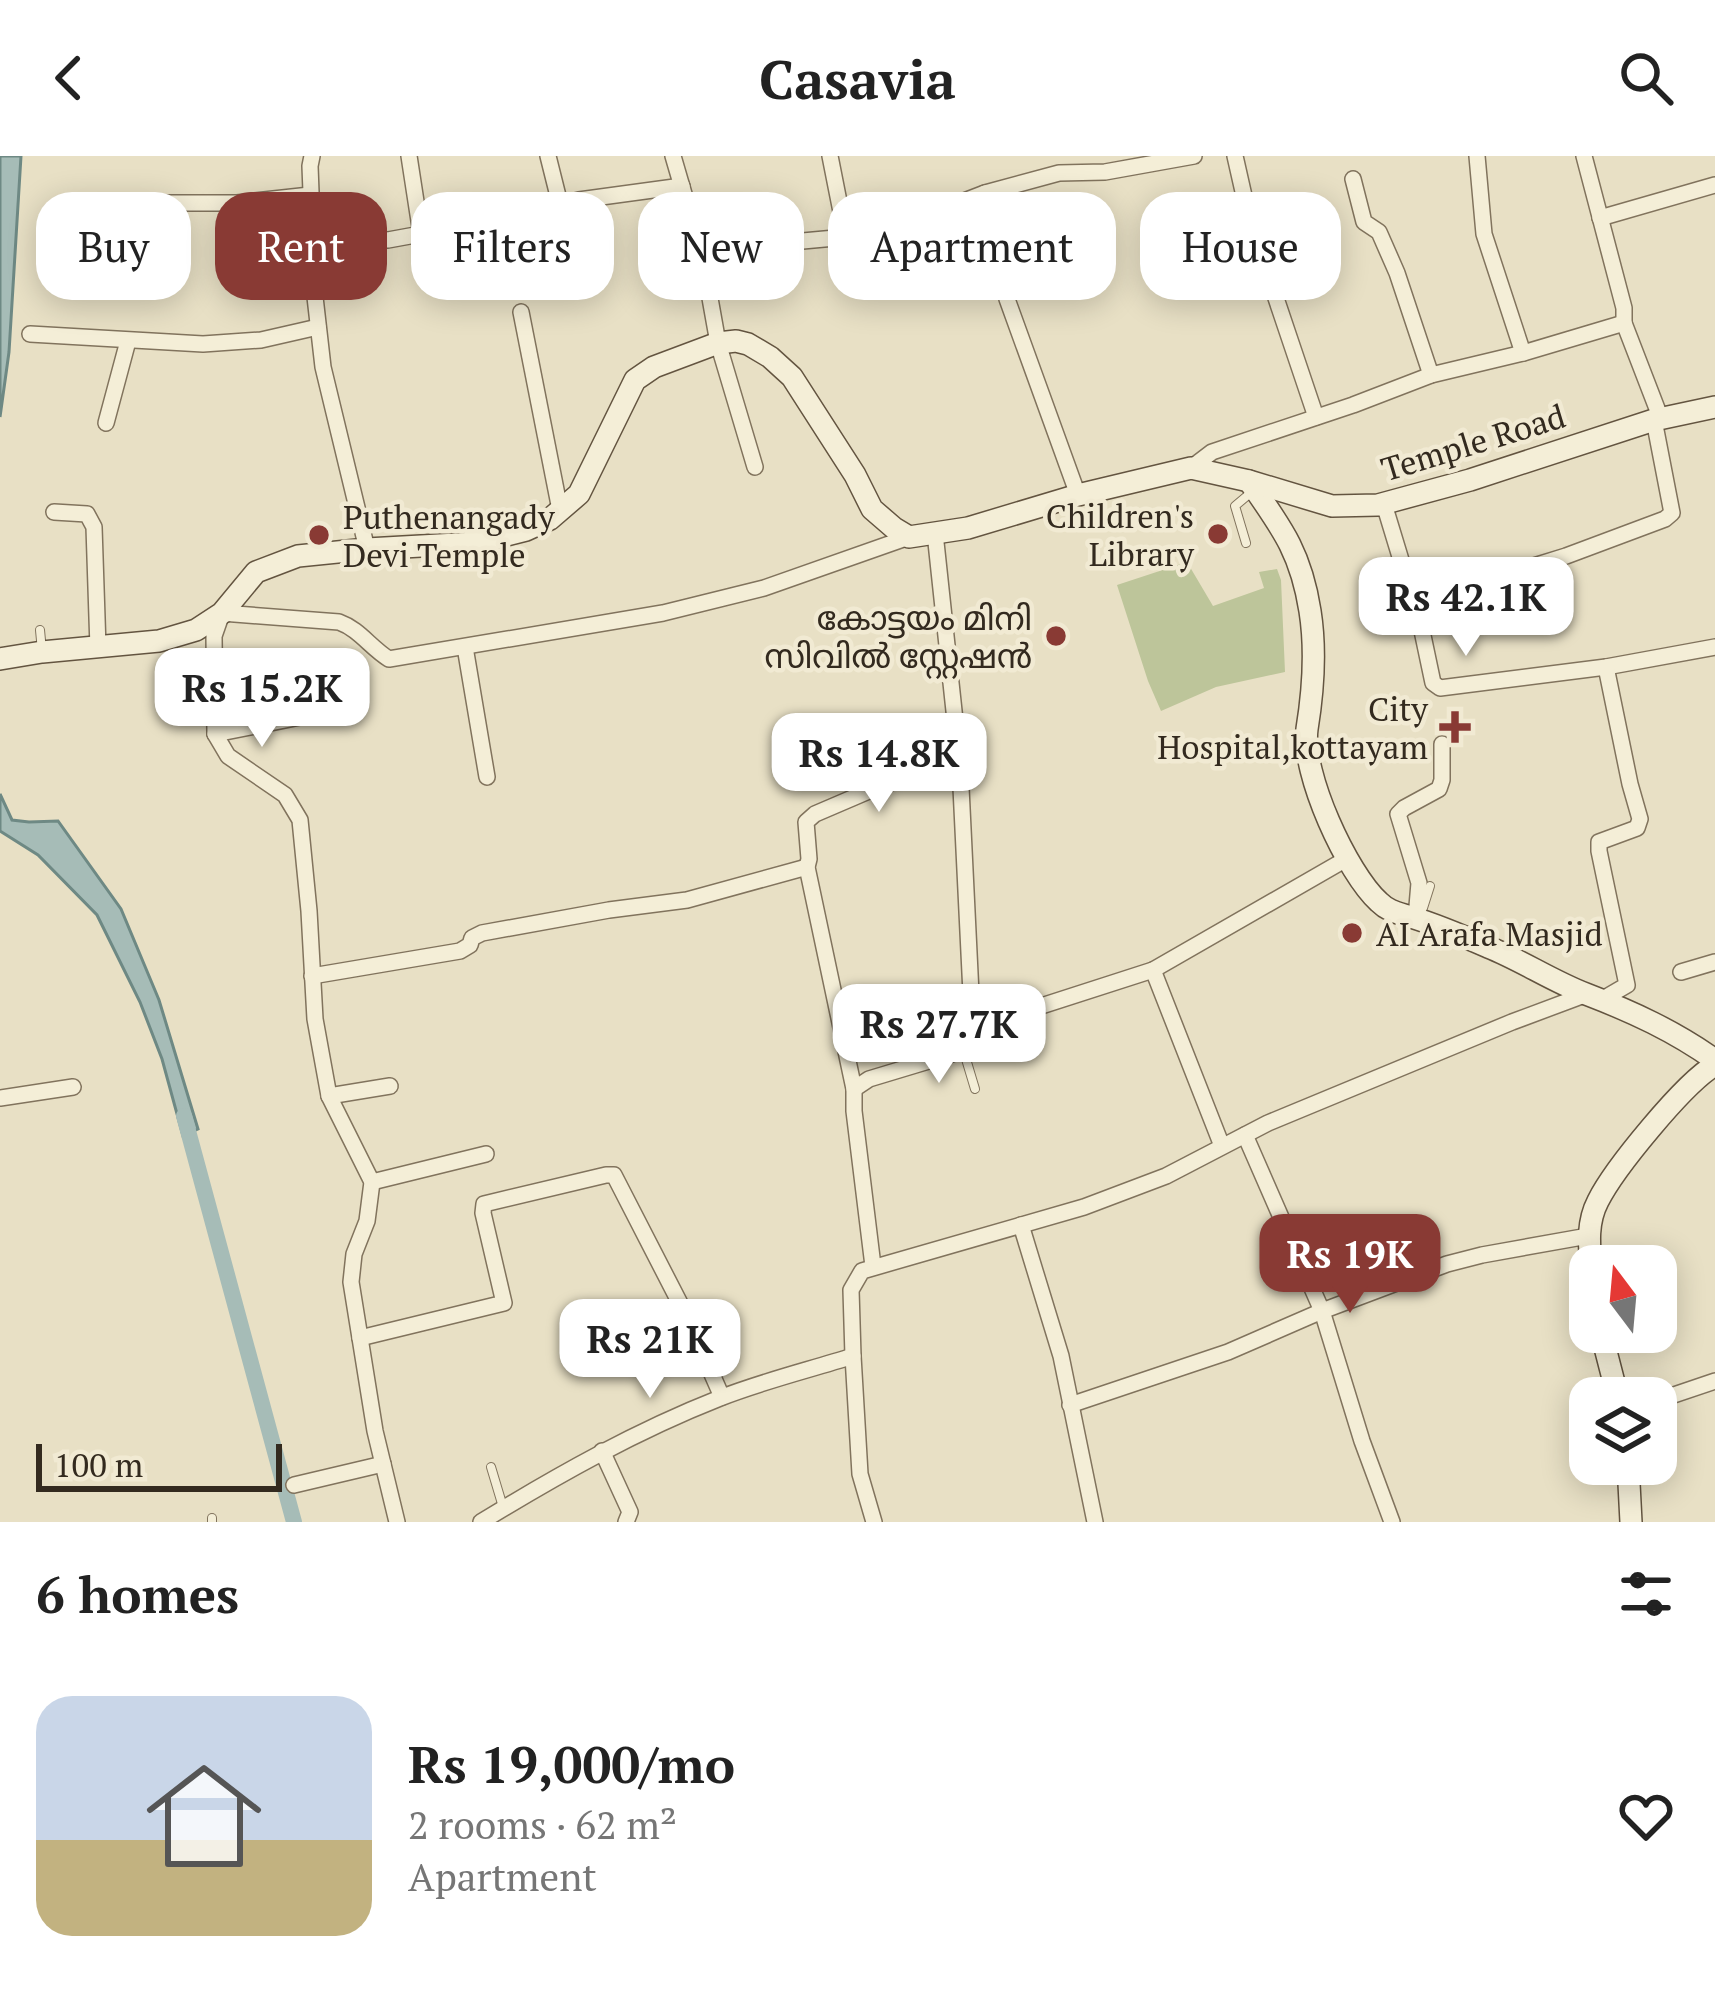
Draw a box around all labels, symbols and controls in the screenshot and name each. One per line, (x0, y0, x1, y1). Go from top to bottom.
text: Casavia (759, 43, 956, 114)
icon: back (36, 45, 102, 111)
icon: search (1613, 45, 1679, 111)
chip: Buy (36, 192, 191, 300)
chip: Rent (215, 192, 387, 300)
chip: Filters (411, 192, 614, 300)
chip: New (638, 192, 804, 300)
chip: Apartment (828, 192, 1116, 300)
chip: House (1140, 192, 1341, 300)
street label: Temple Road (1376, 394, 1570, 490)
place label: Children's Library (1046, 494, 1195, 575)
place label: Puthenangady Devi Temple (343, 495, 556, 576)
marker: Children's Library (1205, 521, 1231, 547)
marker: Puthenangady Devi Temple (306, 522, 332, 548)
pin: Rs 42.1K (1342, 557, 1590, 659)
text: Rs 42.1K (1386, 570, 1546, 622)
place label: കോട്ടയം മിനി സിവിൽ സ്റ്റേഷൻ (764, 596, 1032, 679)
marker: കോട്ടയം മിനി സിവിൽ സ്റ്റേഷൻ (1043, 623, 1069, 649)
pin: Rs 15.2K (138, 648, 386, 750)
text: Rs 15.2K (182, 661, 342, 713)
place label: City Hospital,kottayam (1157, 687, 1429, 768)
marker: City Hospital,kottayam (1439, 711, 1471, 743)
pin: Rs 14.8K (755, 713, 1003, 815)
text: Rs 14.8K (799, 726, 959, 778)
place label: AI Arafa Masjid (1376, 912, 1603, 955)
marker: AI Arafa Masjid (1339, 920, 1365, 946)
pin: Rs 27.7K (815, 984, 1063, 1086)
text: Rs 27.7K (860, 997, 1018, 1049)
pin: Rs 19K (1252, 1214, 1448, 1316)
text: Rs 19K (1286, 1227, 1414, 1279)
north arrow (1569, 1245, 1677, 1353)
map controls (1569, 1245, 1677, 1485)
pin: Rs 21K (552, 1299, 748, 1401)
text: Rs 21K (586, 1312, 714, 1364)
button: layers (1569, 1377, 1677, 1485)
scale bar (36, 1438, 282, 1491)
text: 100 m (54, 1443, 143, 1486)
text: 6 homes (36, 1560, 239, 1628)
icon: filters (1613, 1561, 1679, 1627)
text: Rs 19,000/mo (408, 1730, 735, 1798)
icon: home (132, 1744, 276, 1888)
icon: heart (1613, 1783, 1679, 1849)
text: 2 rooms · 62 m² (408, 1798, 677, 1850)
text: Apartment (408, 1850, 597, 1902)

